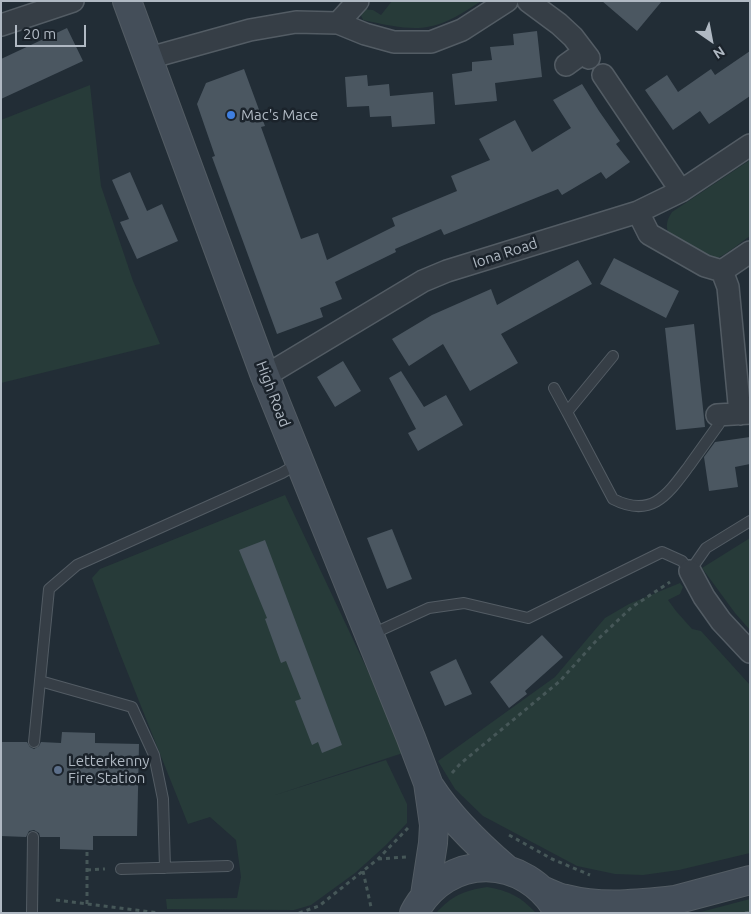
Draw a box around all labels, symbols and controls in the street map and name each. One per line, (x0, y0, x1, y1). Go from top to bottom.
scale bar (18, 15, 89, 47)
north arrow (686, 15, 736, 65)
text: 20 m (23, 25, 56, 42)
text: N (710, 43, 728, 62)
place label: Mac's Mace (241, 106, 318, 124)
marker: Mac's Mace (225, 109, 237, 121)
street label: Iona Road (470, 234, 540, 272)
street label: High Road (252, 358, 294, 430)
place label: Letterkenny Fire Station (68, 752, 149, 787)
marker: Letterkenny Fire Station (52, 764, 64, 776)

